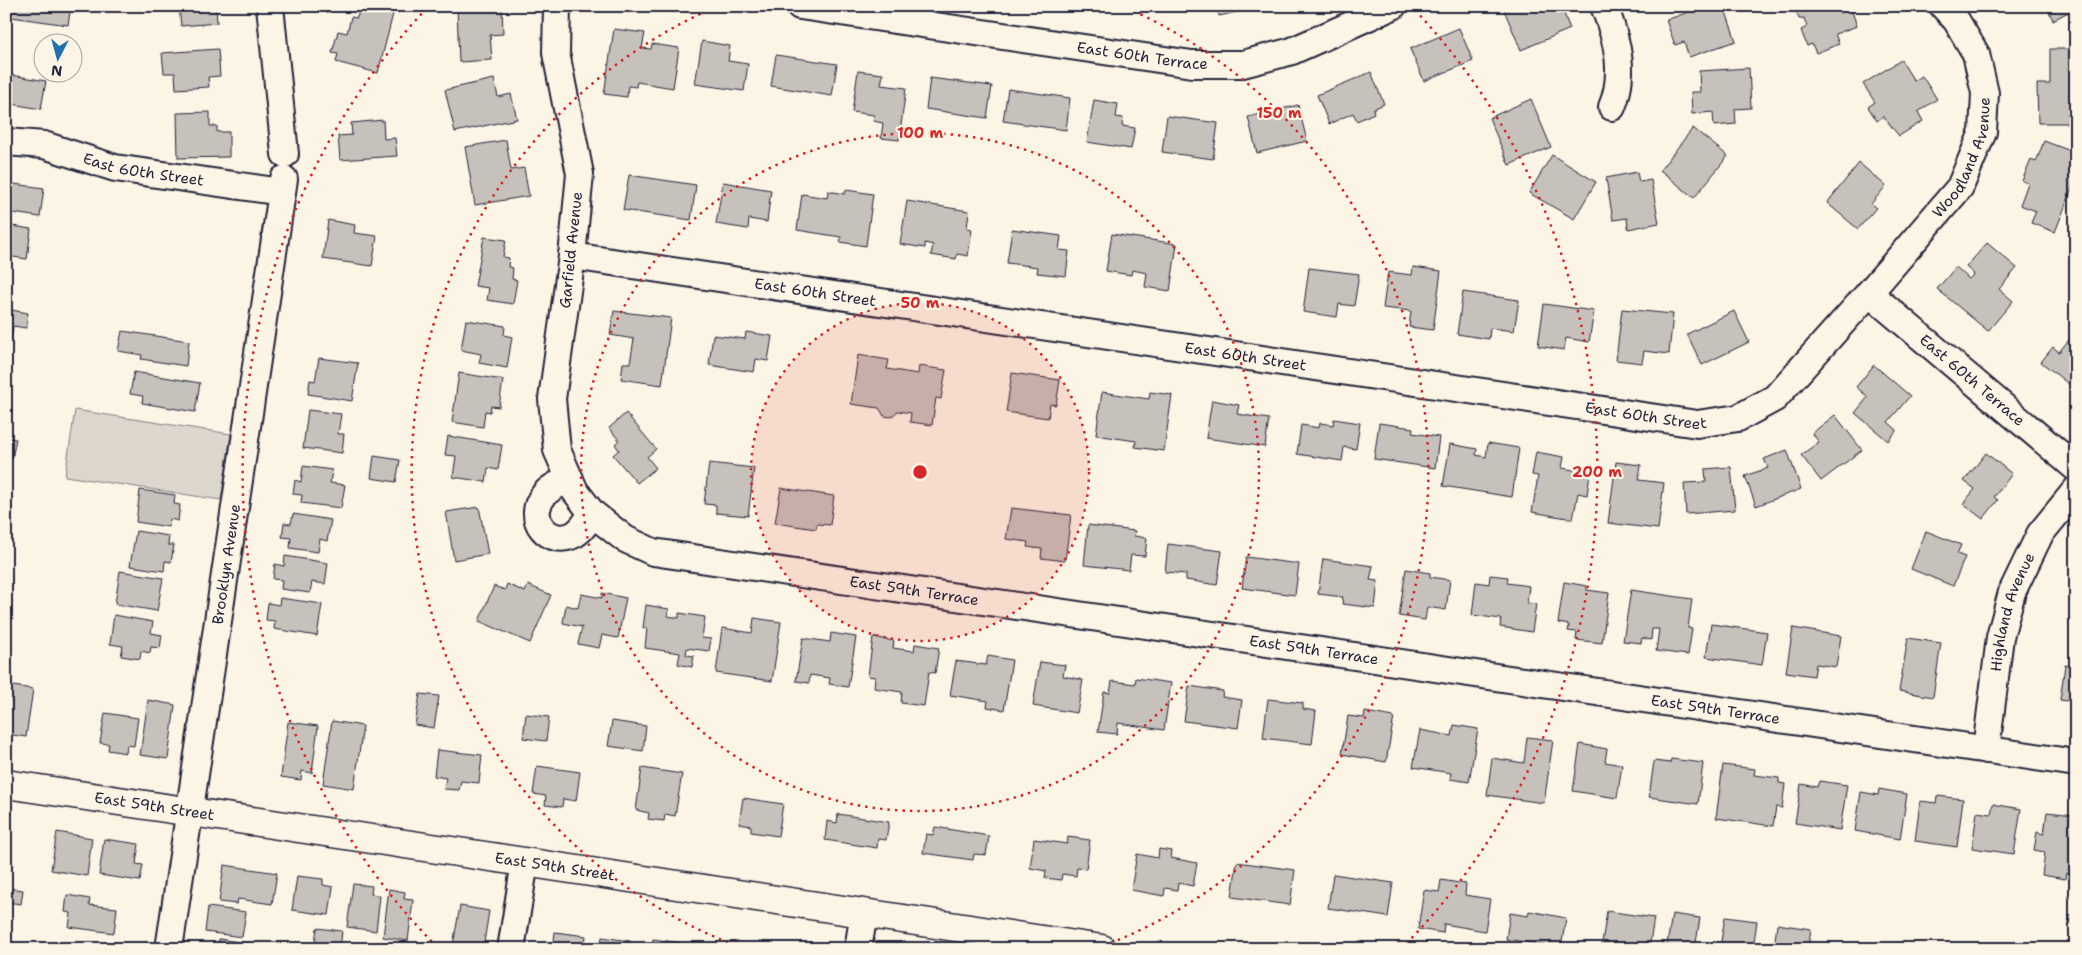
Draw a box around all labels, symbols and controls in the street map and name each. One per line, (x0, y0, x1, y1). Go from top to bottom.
north arrow (32, 32, 82, 82)
street label: East 60th Terrace (1075, 37, 1208, 74)
text: N (50, 61, 63, 80)
street label: Woodland Avenue (1928, 97, 1995, 222)
text: 150 m (1256, 103, 1302, 123)
text: 100 m (897, 123, 943, 143)
street label: East 60th Street (80, 148, 205, 191)
street label: Garfield Avenue (555, 191, 587, 309)
street label: East 60th Street (753, 273, 878, 311)
text: 50 m (901, 293, 940, 313)
street label: East 60th Terrace (1915, 330, 2029, 430)
street label: East 60th Street (1183, 338, 1308, 376)
street label: East 60th Street (1584, 397, 1708, 434)
text: 200 m (1572, 462, 1622, 482)
centre of rings (911, 463, 929, 481)
street label: Brooklyn Avenue (208, 503, 245, 626)
street label: Highland Avenue (1986, 549, 2039, 673)
street label: East 59th Terrace (848, 571, 980, 610)
street label: East 59th Terrace (1248, 631, 1380, 669)
street label: East 59th Terrace (1650, 690, 1781, 729)
street label: East 59th Street (93, 787, 216, 825)
street label: East 59th Street (494, 848, 616, 886)

